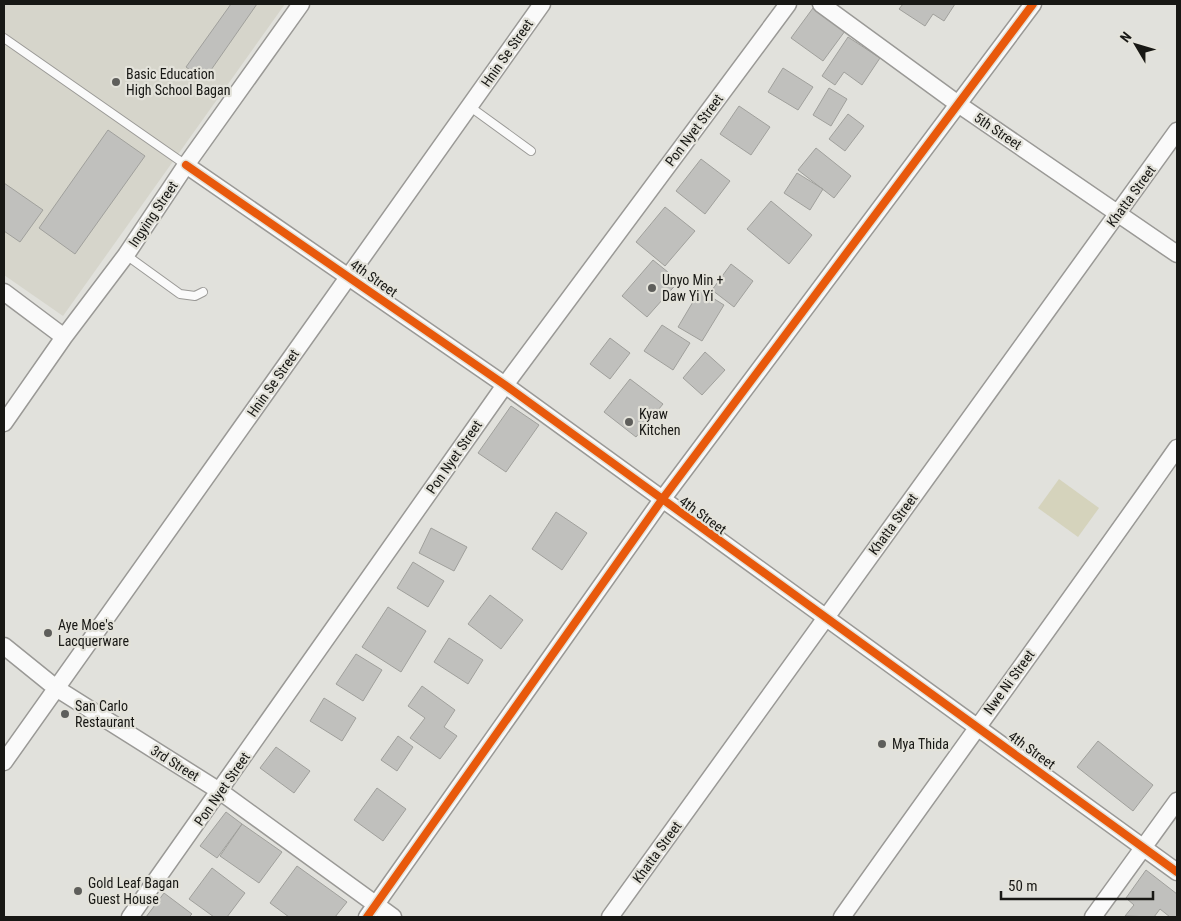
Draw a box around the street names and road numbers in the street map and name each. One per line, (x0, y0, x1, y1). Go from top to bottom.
street label: Hnin Se Street (478, 16, 536, 90)
street label: Pon Nyet Street (662, 91, 726, 169)
street label: 5th Street (971, 109, 1025, 153)
street label: Khatta Street (1103, 162, 1159, 230)
street label: Ingying Street (125, 178, 181, 250)
street label: 4th Street (347, 256, 401, 300)
street label: Hnin Se Street (244, 346, 302, 420)
street label: Pon Nyet Street (423, 417, 485, 497)
street label: Khatta Street (865, 490, 921, 558)
street label: 4th Street (677, 493, 729, 537)
street label: Nwe Ni Street (980, 647, 1038, 717)
street label: 4th Street (1006, 728, 1058, 772)
street label: 3rd Street (148, 742, 202, 784)
street label: Pon Nyet Street (191, 749, 253, 829)
street label: Khatta Street (629, 818, 685, 886)

